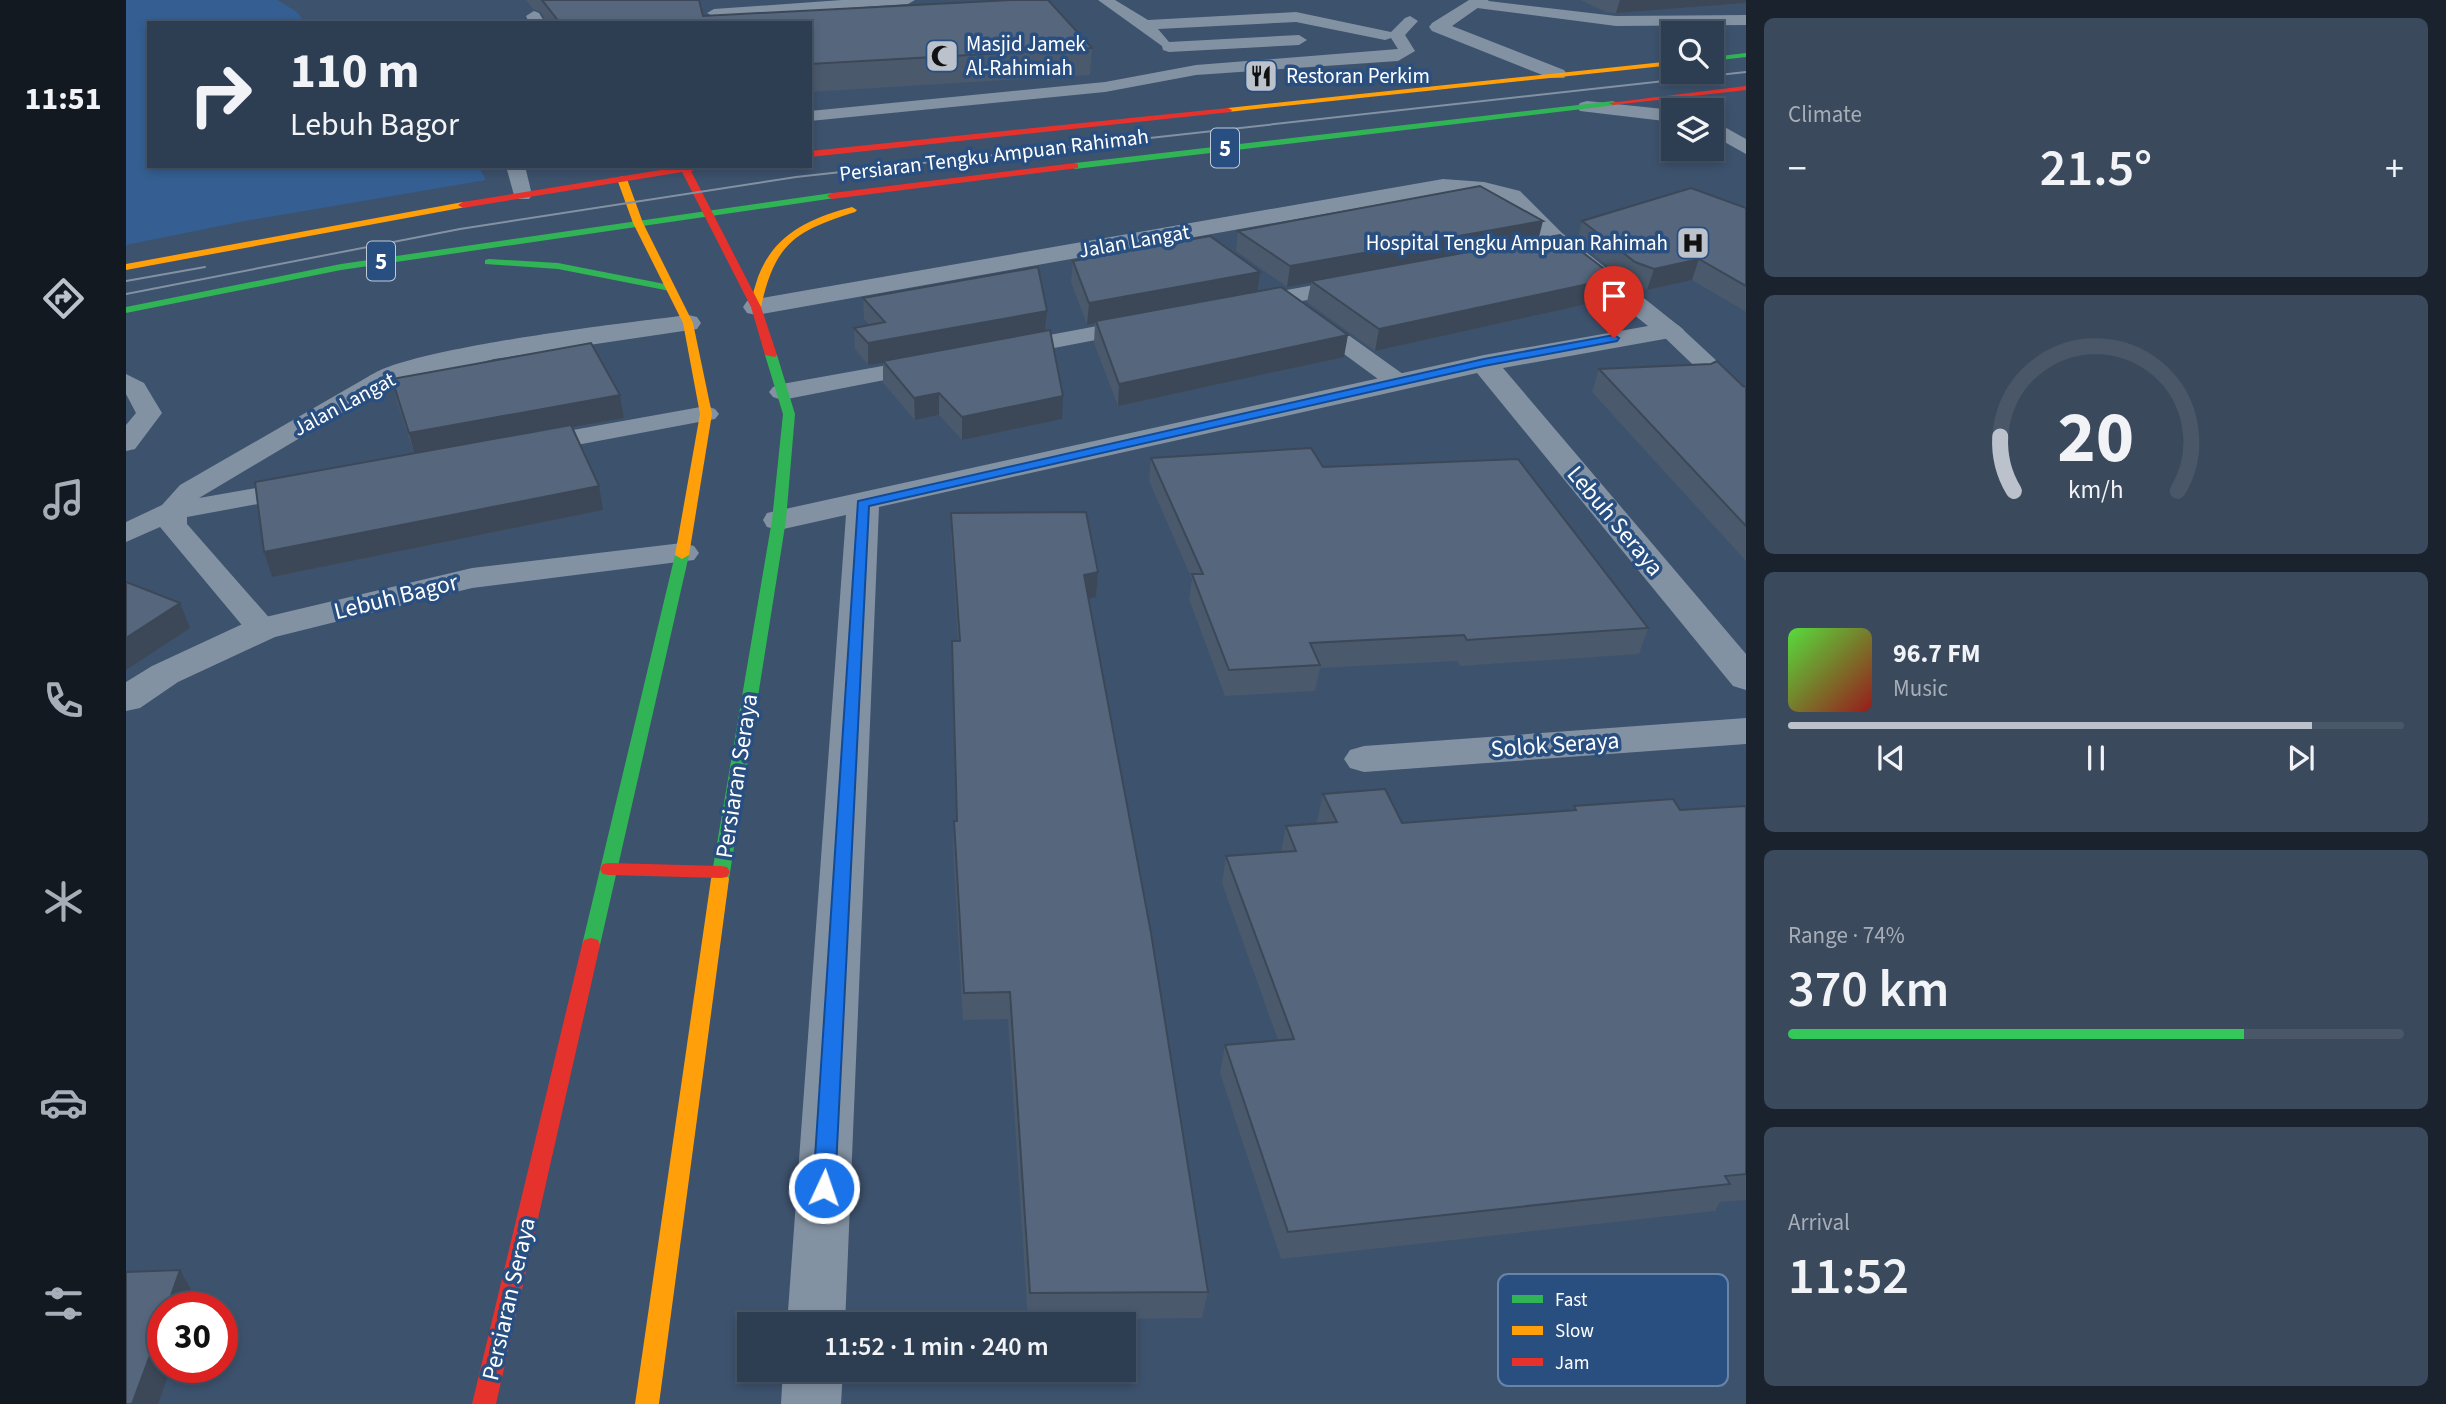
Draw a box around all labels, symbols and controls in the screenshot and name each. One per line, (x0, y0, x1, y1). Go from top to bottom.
map controls (1661, 21, 1724, 161)
button: search (1661, 21, 1724, 84)
place label: Masjid Jamek Al-Rahimiah (966, 29, 1086, 83)
text: 110 m (290, 37, 419, 107)
mosque icon: Masjid Jamek Al-Rahimiah (923, 37, 961, 75)
icon: right (175, 49, 266, 140)
restaurant icon: Restoran Perkim (1242, 57, 1280, 95)
place label: Restoran Perkim (1286, 61, 1430, 91)
text: 11:51 (24, 76, 102, 122)
button: layers (1661, 98, 1724, 161)
text: Climate (1788, 98, 1862, 131)
text: Lebuh Bagor (290, 102, 459, 148)
street label: Persiaran Tengku Ampuan Rahimah (838, 121, 1150, 189)
road number: 5 (1211, 128, 1239, 168)
text: 21.5° (2040, 132, 2152, 206)
text: − (1788, 142, 1807, 196)
text: + (2385, 142, 2404, 196)
street label: Jalan Langat (1076, 216, 1192, 266)
hospital icon: Hospital Tengku Ampuan Rahimah (1674, 224, 1712, 262)
place label: Hospital Tengku Ampuan Rahimah (1366, 228, 1668, 258)
road number: 5 (367, 242, 395, 280)
pin (1584, 266, 1644, 338)
icon: directions (39, 274, 88, 323)
icon: arrive (1595, 277, 1633, 315)
street label: Jalan Langat (287, 364, 401, 444)
text: 20 (2058, 386, 2134, 490)
street label: Lebuh Seraya (1558, 458, 1672, 584)
text: km/h (2068, 472, 2124, 508)
icon: music (39, 475, 88, 524)
street label: Lebuh Bagor (330, 565, 462, 629)
text: 96.7 FM (1893, 635, 1981, 672)
text: Music (1893, 672, 1948, 705)
icon: phone (39, 676, 88, 725)
street label: Persiaran Seraya (707, 691, 767, 861)
street label: Solok Seraya (1489, 723, 1621, 767)
icon: previous (1872, 739, 1910, 777)
icon: pause (2077, 739, 2115, 777)
icon: next (2282, 739, 2320, 777)
icon: climate (39, 877, 88, 926)
text: Range · 74% (1788, 919, 1905, 952)
text: 370 km (1788, 953, 1949, 1027)
icon: car (39, 1078, 88, 1127)
position arrow (787, 1151, 861, 1225)
text: Arrival (1788, 1206, 1850, 1239)
street label: Persiaran Seraya (473, 1214, 545, 1384)
text: 11:52 (1788, 1240, 1909, 1314)
legend (1498, 1274, 1728, 1386)
icon: filters (39, 1279, 88, 1328)
text: Fast (1555, 1287, 1588, 1314)
speed limit sign: 30 (147, 1292, 238, 1383)
text: Slow (1555, 1318, 1594, 1345)
text: 11:52 · 1 min · 240 m (824, 1328, 1049, 1365)
text: Jam (1555, 1350, 1589, 1377)

